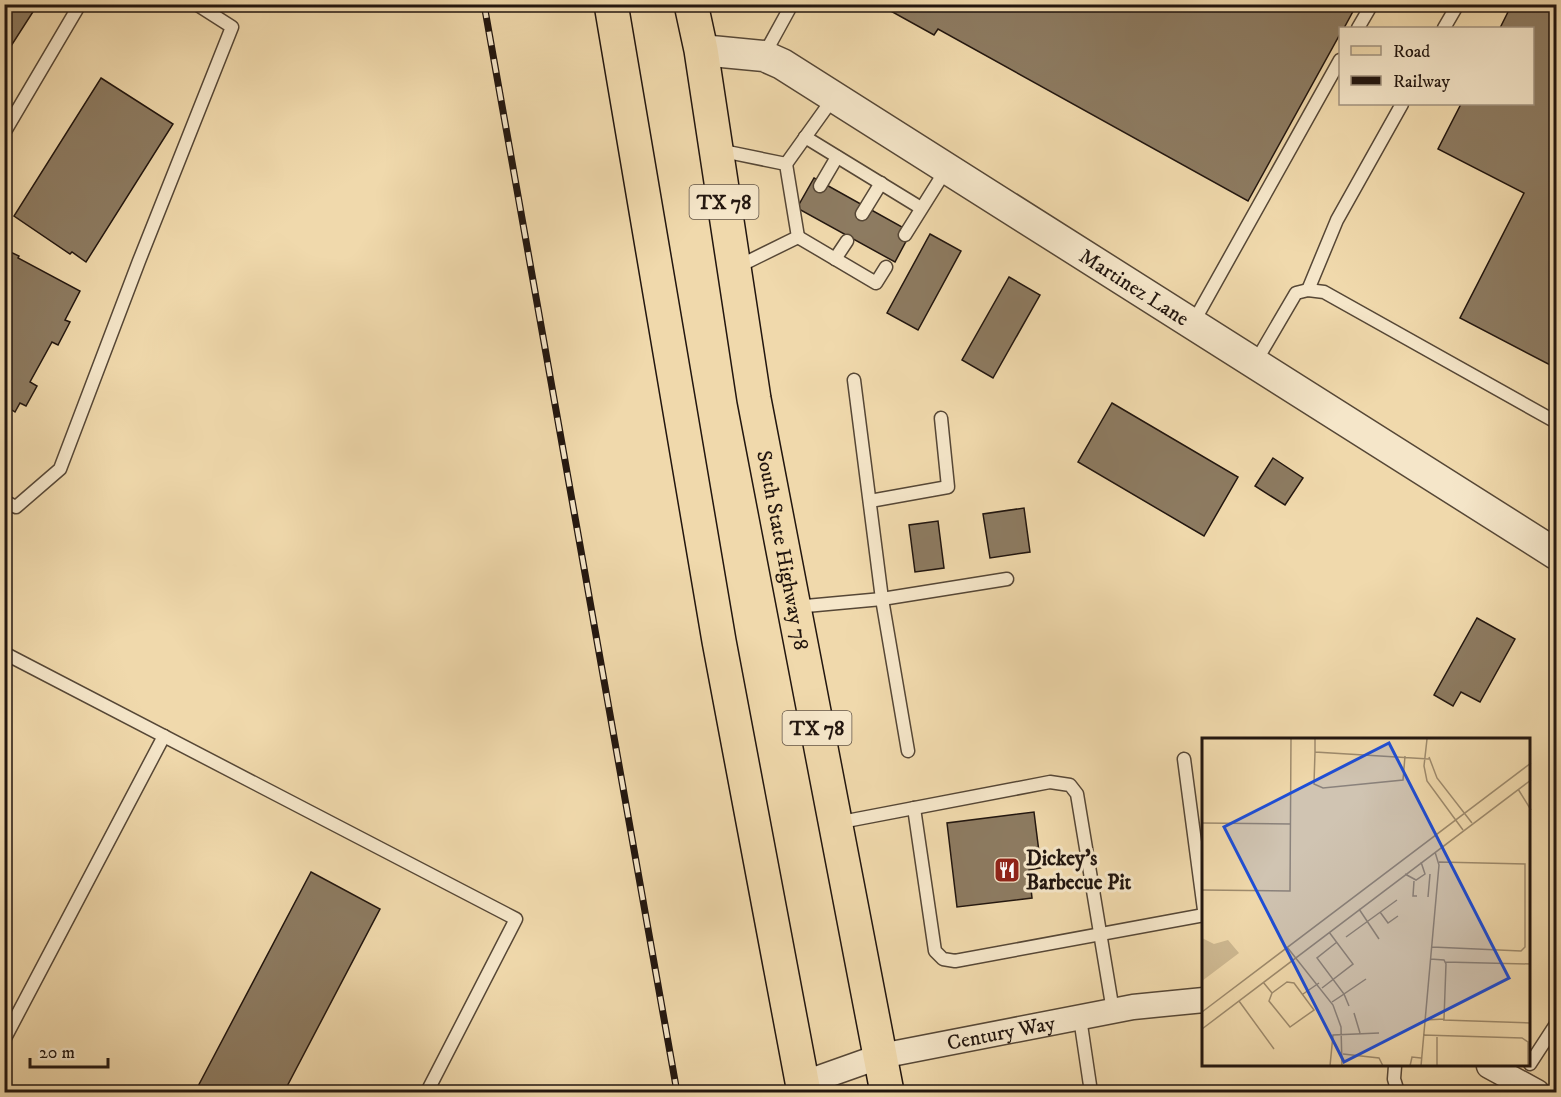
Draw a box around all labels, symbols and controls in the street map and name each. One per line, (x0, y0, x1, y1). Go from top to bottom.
legend (1339, 27, 1534, 105)
text: Road (1393, 41, 1430, 63)
text: Railway (1393, 71, 1451, 93)
road number: TX 78 (690, 185, 758, 219)
street label: Martinez Lane (1074, 243, 1194, 332)
street label: South State Highway 78 (750, 448, 814, 652)
road number: TX 78 (782, 711, 852, 745)
inset map (1202, 738, 1531, 1067)
place label: Dickey's Barbecue Pit (1026, 846, 1131, 896)
restaurant icon: Dickey's Barbecue Pit (992, 855, 1022, 885)
street label: Century Way (945, 1010, 1058, 1057)
scale bar (30, 1031, 108, 1069)
text: 20 m (39, 1042, 75, 1064)

